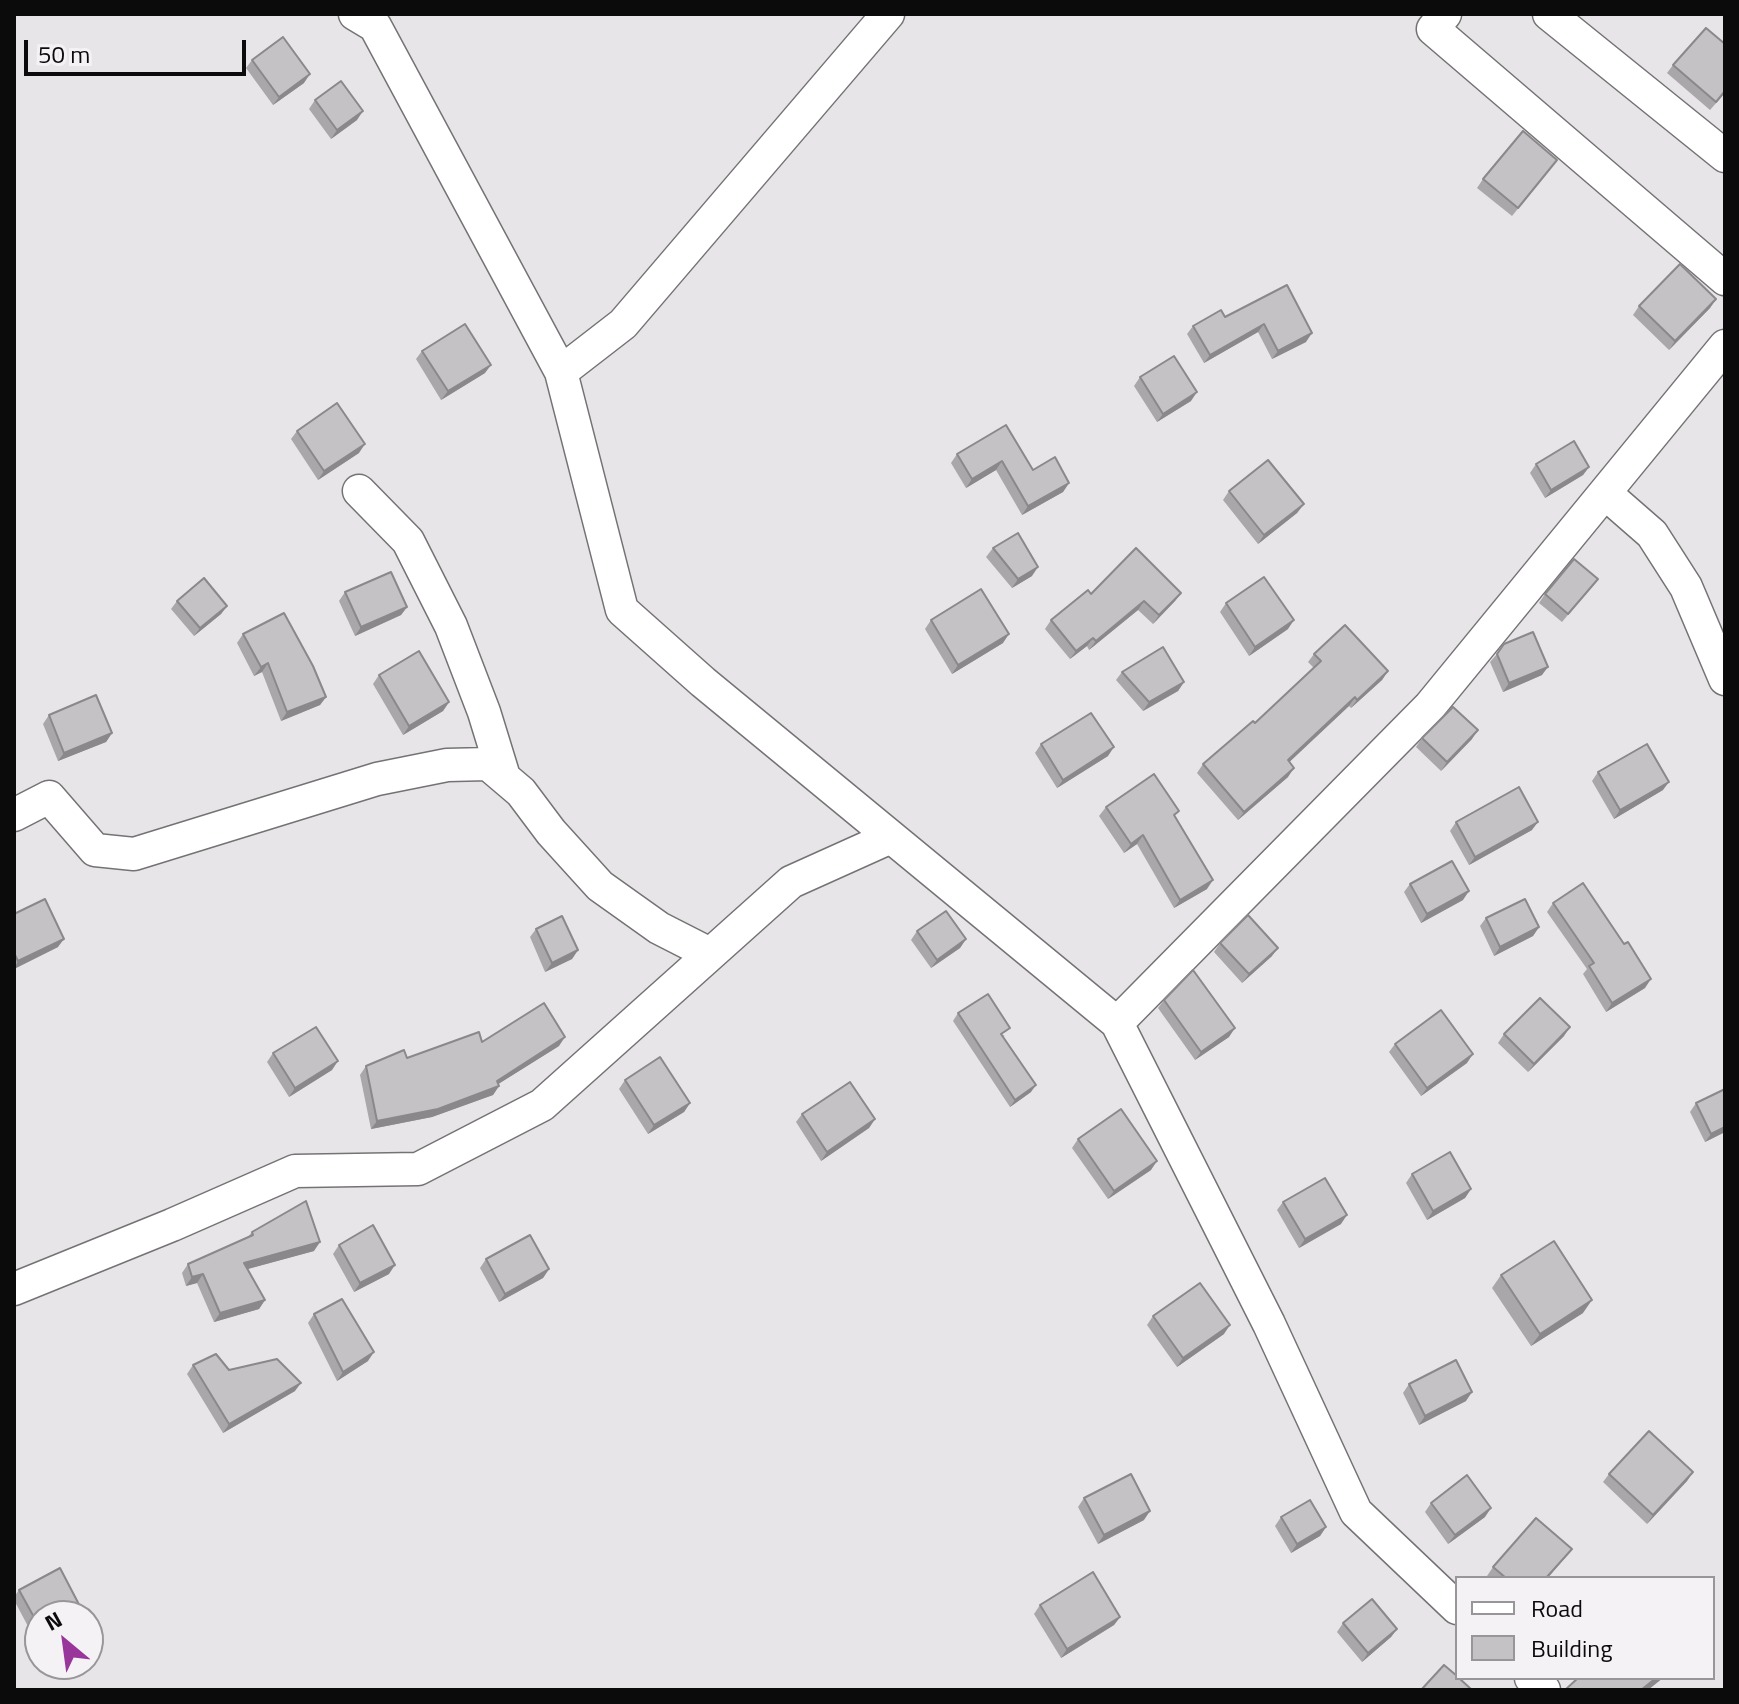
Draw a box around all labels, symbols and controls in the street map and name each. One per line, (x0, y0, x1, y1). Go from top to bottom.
scale bar (28, 24, 250, 74)
text: 50 m (38, 36, 90, 72)
legend (1455, 1576, 1715, 1680)
text: Road (1531, 1590, 1583, 1626)
north arrow (24, 1600, 104, 1680)
text: N (38, 1602, 68, 1639)
text: Building (1531, 1630, 1613, 1666)

